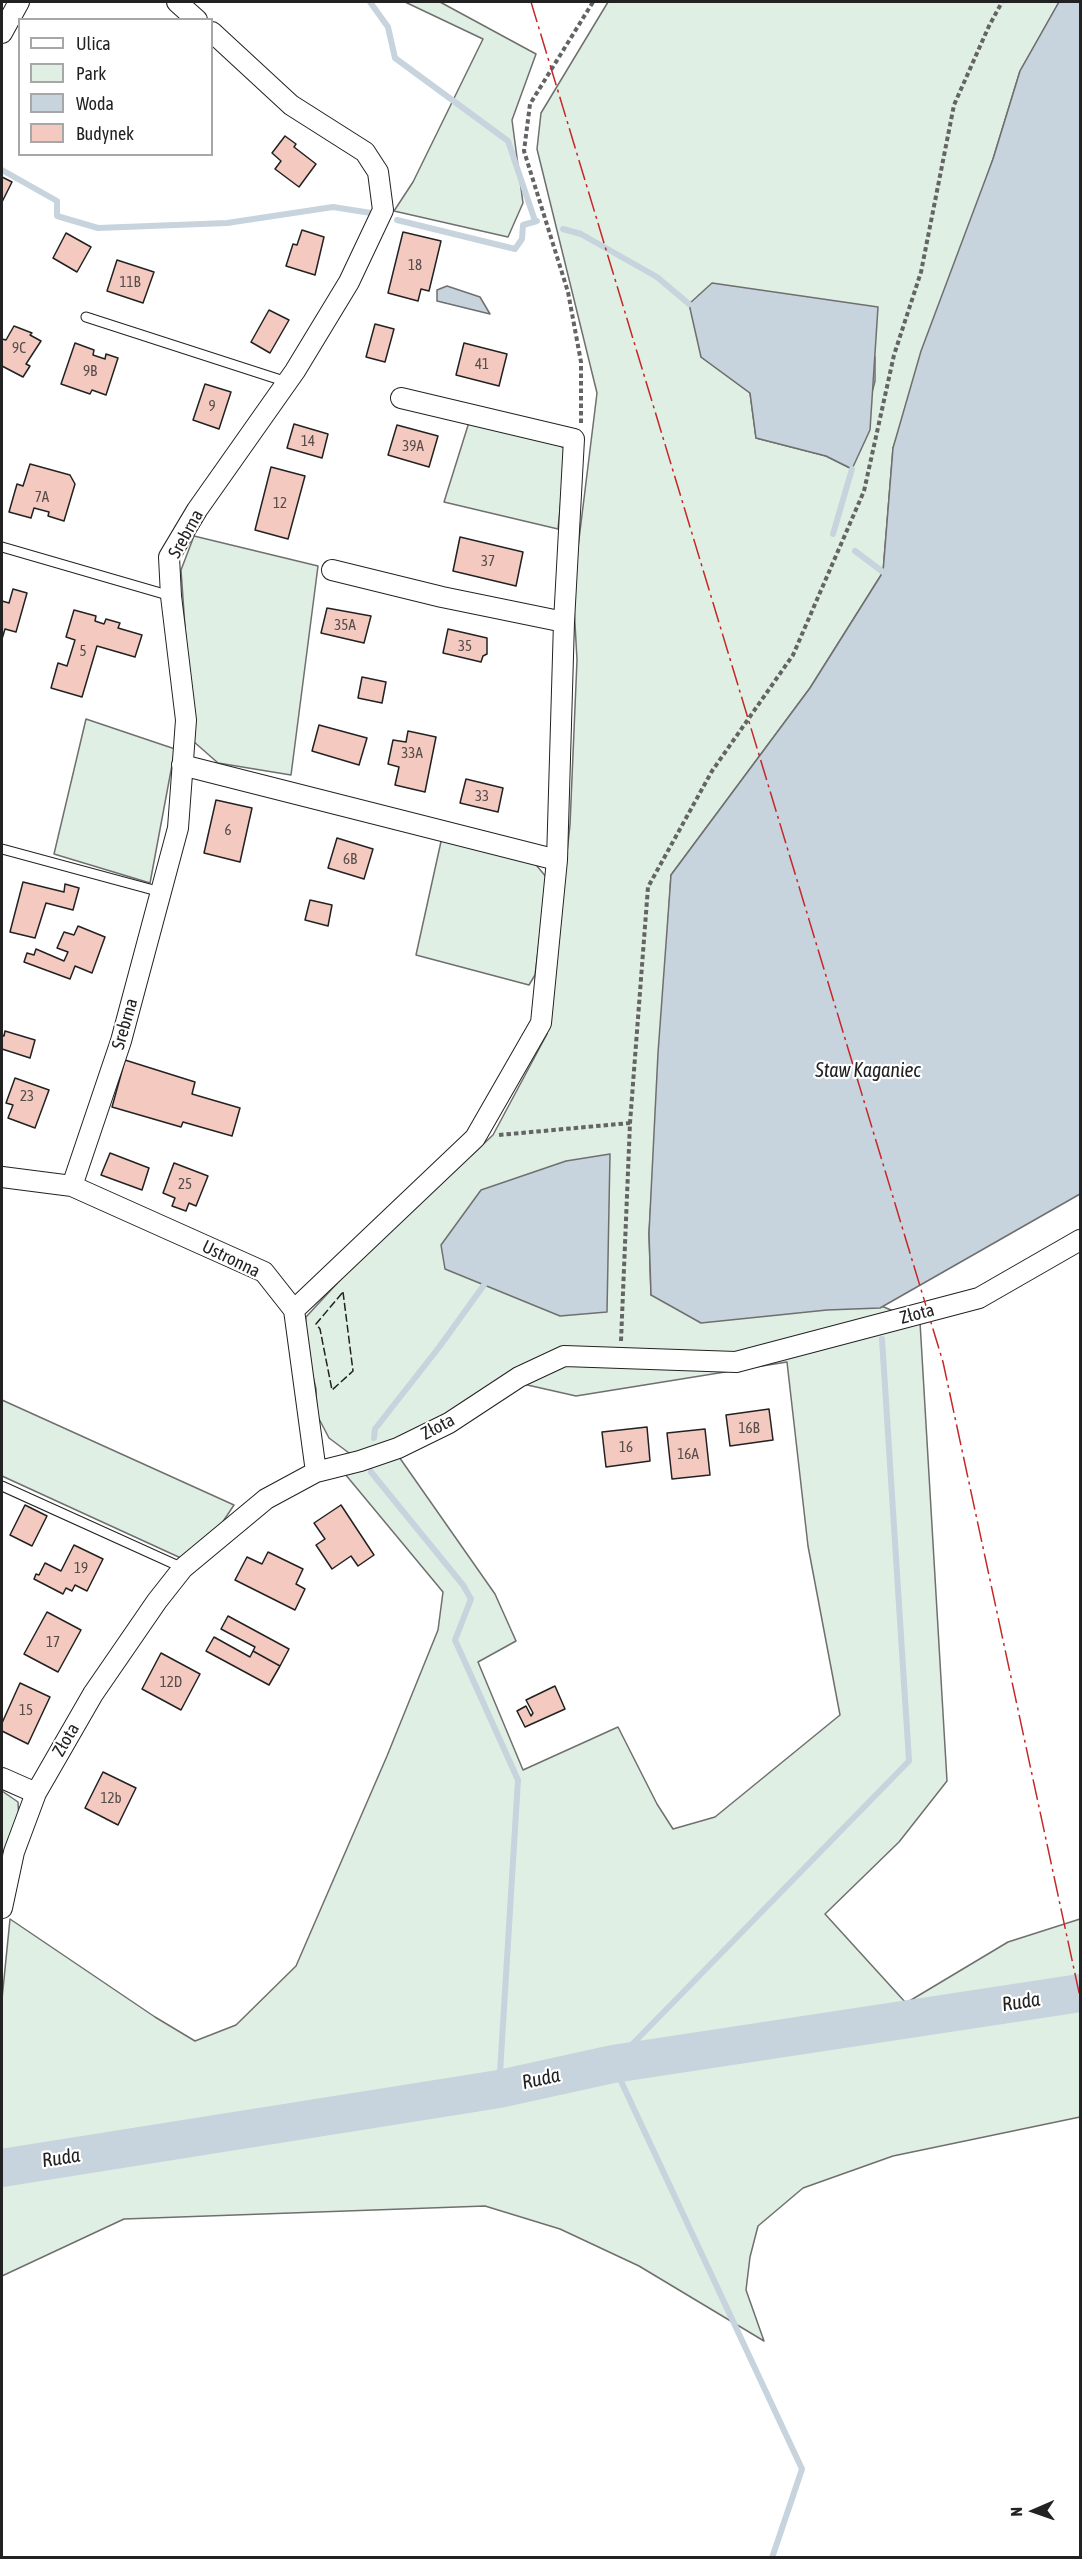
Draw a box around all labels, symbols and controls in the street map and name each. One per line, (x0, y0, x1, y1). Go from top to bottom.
legend (18, 18, 213, 156)
text: Ulica (76, 33, 111, 54)
text: Park (76, 63, 106, 84)
text: Woda (76, 93, 114, 114)
text: Budynek (76, 123, 134, 144)
house number: 18 (408, 256, 422, 274)
house number: 11B (119, 273, 141, 291)
house number: 9C (12, 339, 26, 357)
house number: 41 (475, 355, 489, 373)
house number: 9B (83, 362, 97, 380)
house number: 9 (208, 397, 216, 415)
house number: 14 (301, 432, 315, 450)
house number: 39A (402, 437, 424, 455)
house number: 7A (35, 488, 49, 506)
house number: 12 (273, 494, 287, 512)
street label: Srebrna (164, 506, 208, 562)
house number: 37 (481, 552, 495, 570)
house number: 35A (334, 616, 356, 634)
house number: 35 (458, 637, 472, 655)
house number: 5 (79, 642, 87, 660)
house number: 33A (401, 744, 423, 762)
house number: 33 (475, 787, 489, 805)
house number: 6 (224, 821, 232, 839)
house number: 6B (343, 850, 357, 868)
street label: Srebrna (107, 996, 143, 1052)
water label: Staw Kaganiec (815, 1059, 921, 1083)
house number: 23 (20, 1087, 34, 1105)
house number: 25 (178, 1175, 192, 1193)
street label: Ustronna (199, 1236, 263, 1282)
street label: Złota (897, 1299, 937, 1329)
street label: Złota (418, 1409, 458, 1445)
house number: 16B (738, 1419, 760, 1437)
house number: 16 (619, 1438, 633, 1456)
house number: 16A (677, 1445, 699, 1463)
house number: 19 (74, 1559, 88, 1577)
house number: 17 (46, 1633, 60, 1651)
house number: 12D (160, 1673, 182, 1691)
house number: 15 (19, 1701, 33, 1719)
street label: Złota (48, 1720, 84, 1760)
house number: 12b (100, 1789, 122, 1807)
water label: Ruda (1000, 1987, 1042, 2017)
water label: Ruda (520, 2063, 562, 2095)
water label: Ruda (40, 2143, 82, 2173)
north arrow (1004, 2481, 1064, 2541)
text: N (1007, 2507, 1025, 2517)

